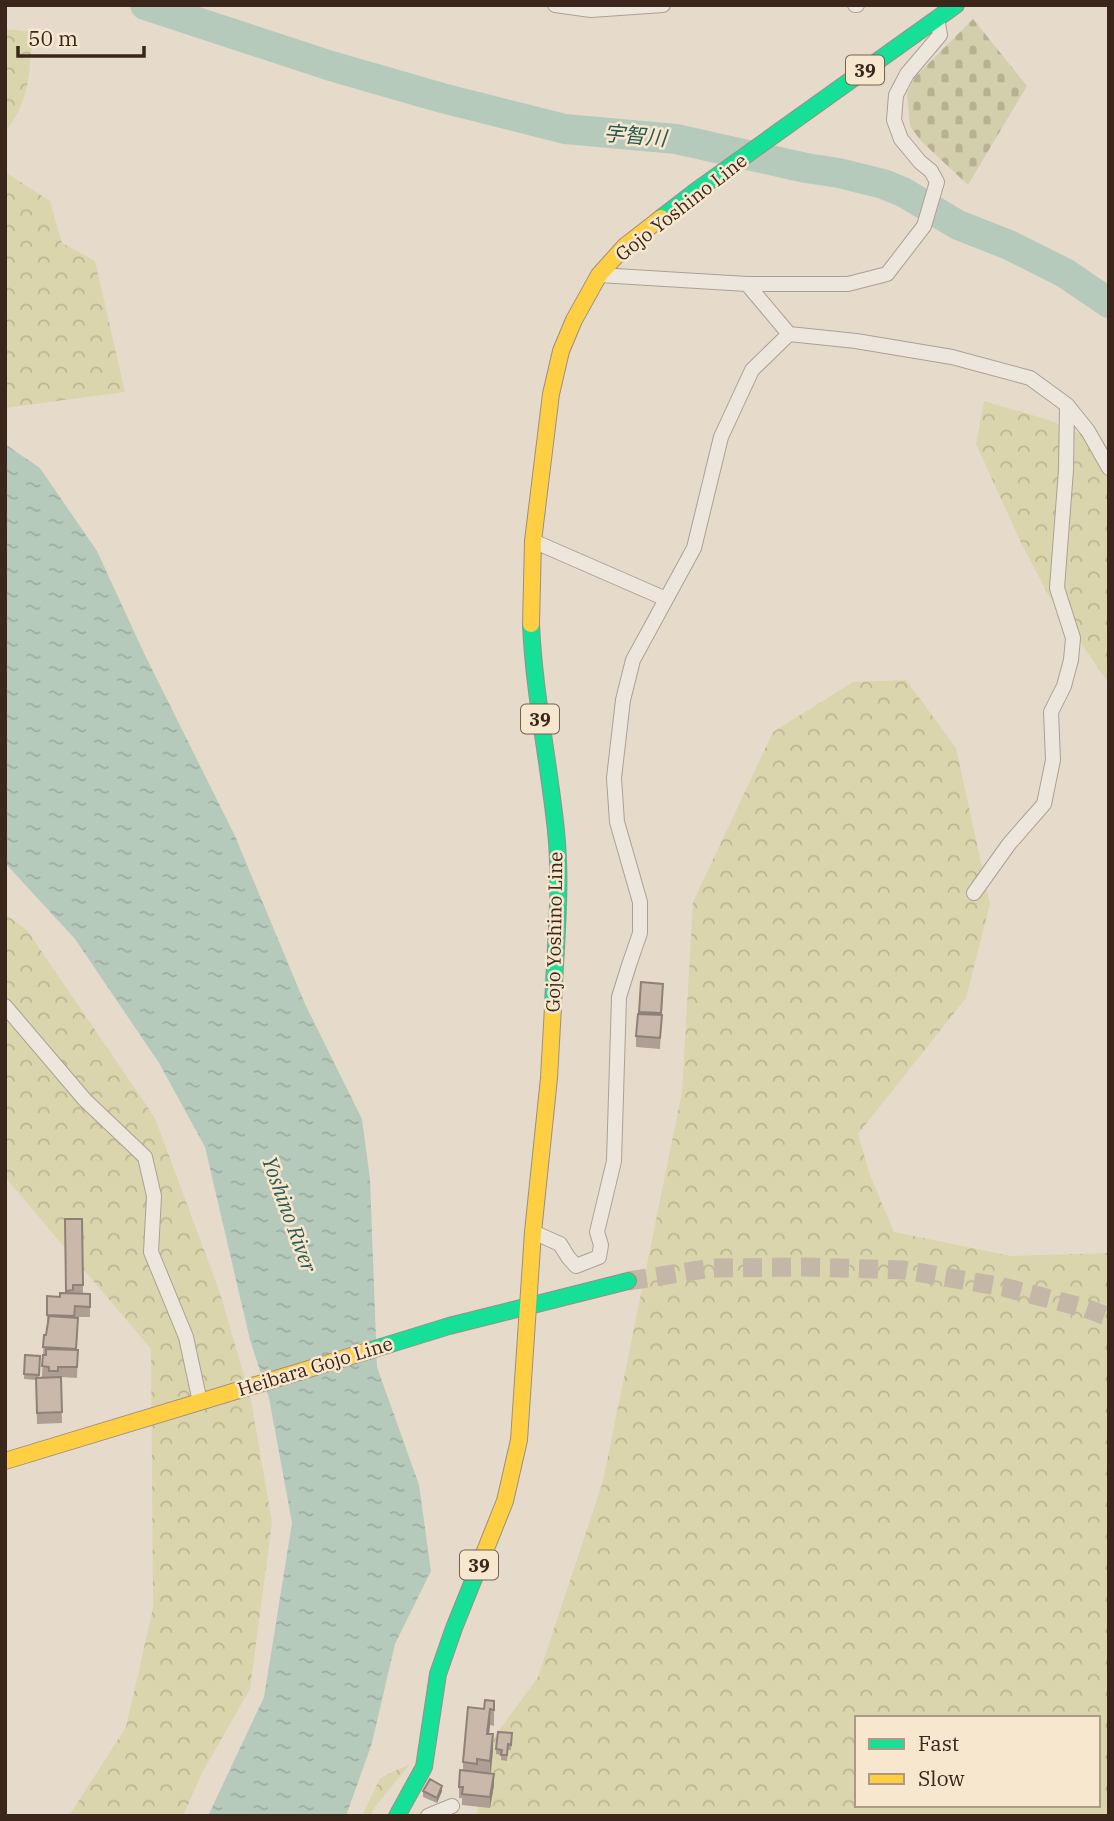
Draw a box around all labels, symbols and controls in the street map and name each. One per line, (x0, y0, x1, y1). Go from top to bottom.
scale bar (18, 14, 144, 58)
text: 50 m (28, 24, 78, 52)
road number: 39 (846, 56, 884, 84)
water label: 宇智川 (602, 118, 670, 152)
street label: Gojo Yoshino Line (610, 148, 752, 266)
road number: 39 (521, 704, 559, 734)
street label: Gojo Yoshino Line (541, 851, 567, 1013)
water label: Yoshino River (256, 1152, 324, 1276)
street label: Heibara Gojo Line (234, 1331, 396, 1401)
road number: 39 (460, 1550, 498, 1580)
legend (855, 1716, 1100, 1807)
text: Fast (918, 1729, 959, 1757)
text: Slow (918, 1764, 965, 1792)

